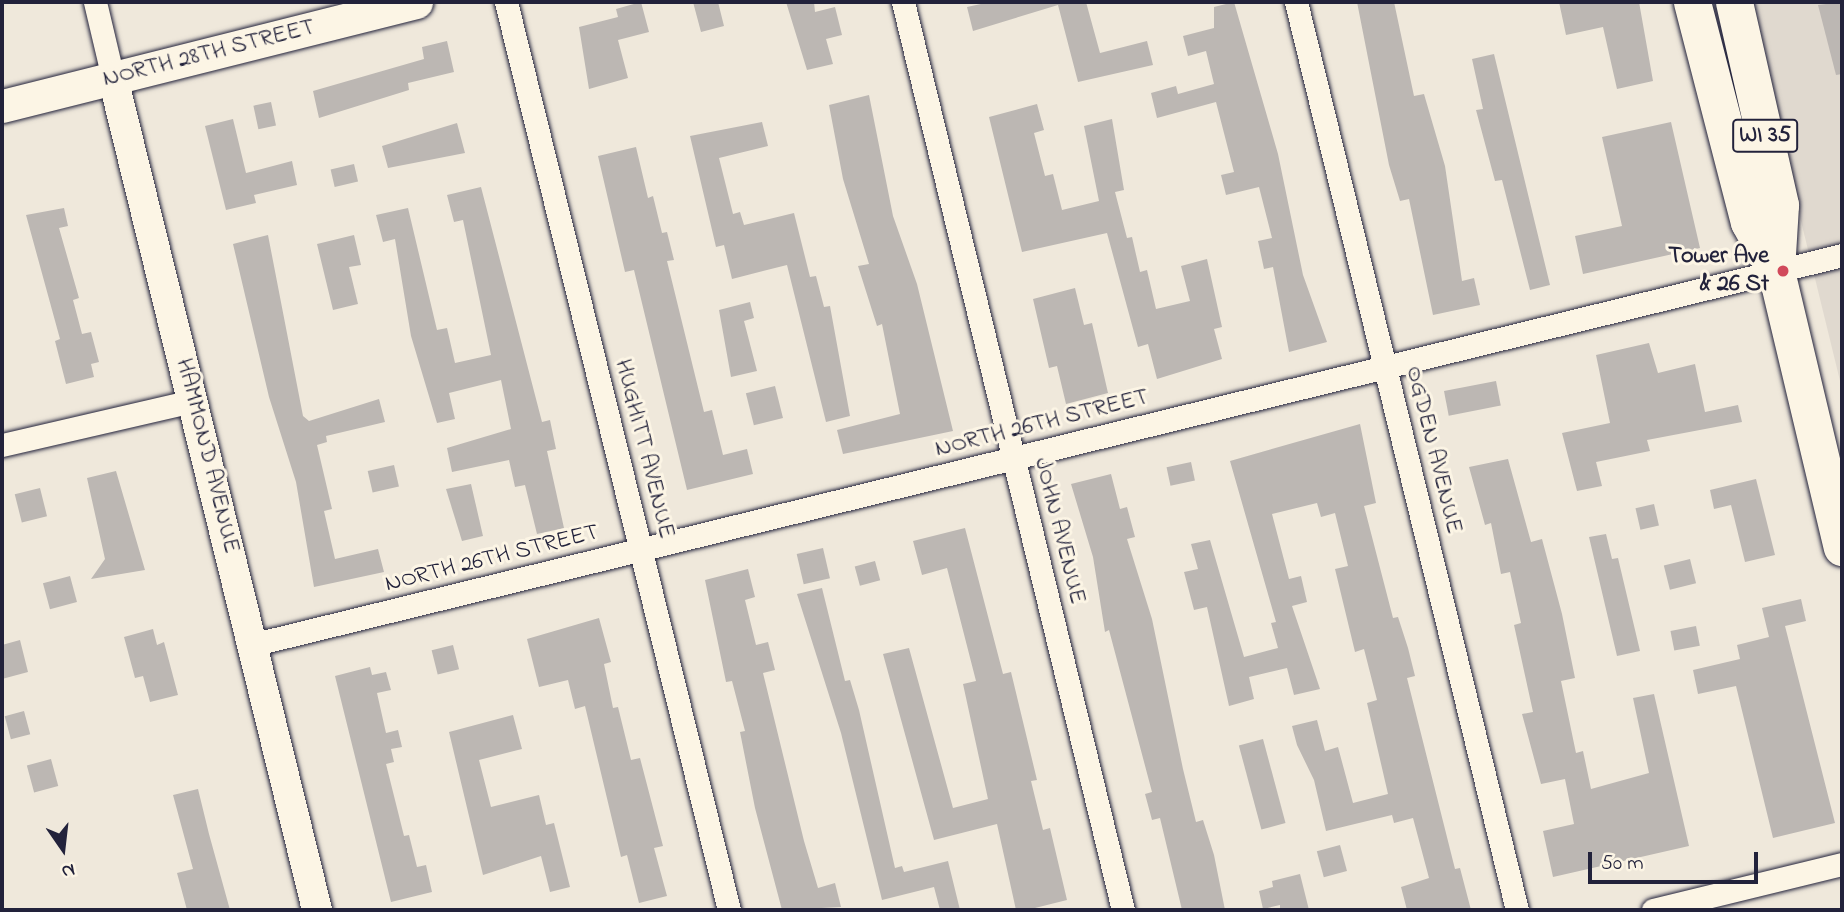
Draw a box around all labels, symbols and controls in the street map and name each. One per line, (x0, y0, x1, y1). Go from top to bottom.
street label: NORTH 28TH STREET (100, 14, 318, 94)
road number: WI 35 (1732, 116, 1798, 155)
place label: Tower Ave & 26 St (1668, 243, 1769, 299)
marker: Tower Ave & 26 St (1775, 263, 1791, 279)
street label: HAMMOND AVENUE (169, 356, 245, 556)
street label: HUGHITT AVENUE (608, 356, 680, 542)
street label: OGDEN AVENUE (1398, 363, 1468, 537)
street label: NORTH 26TH STREET (932, 384, 1152, 464)
street label: JOHN AVENUE (1027, 455, 1091, 607)
street label: NORTH 26TH STREET (382, 519, 602, 599)
north arrow (28, 814, 98, 884)
scale bar (1592, 838, 1762, 882)
text: 50 m (1601, 849, 1644, 879)
text: N (59, 855, 78, 885)

